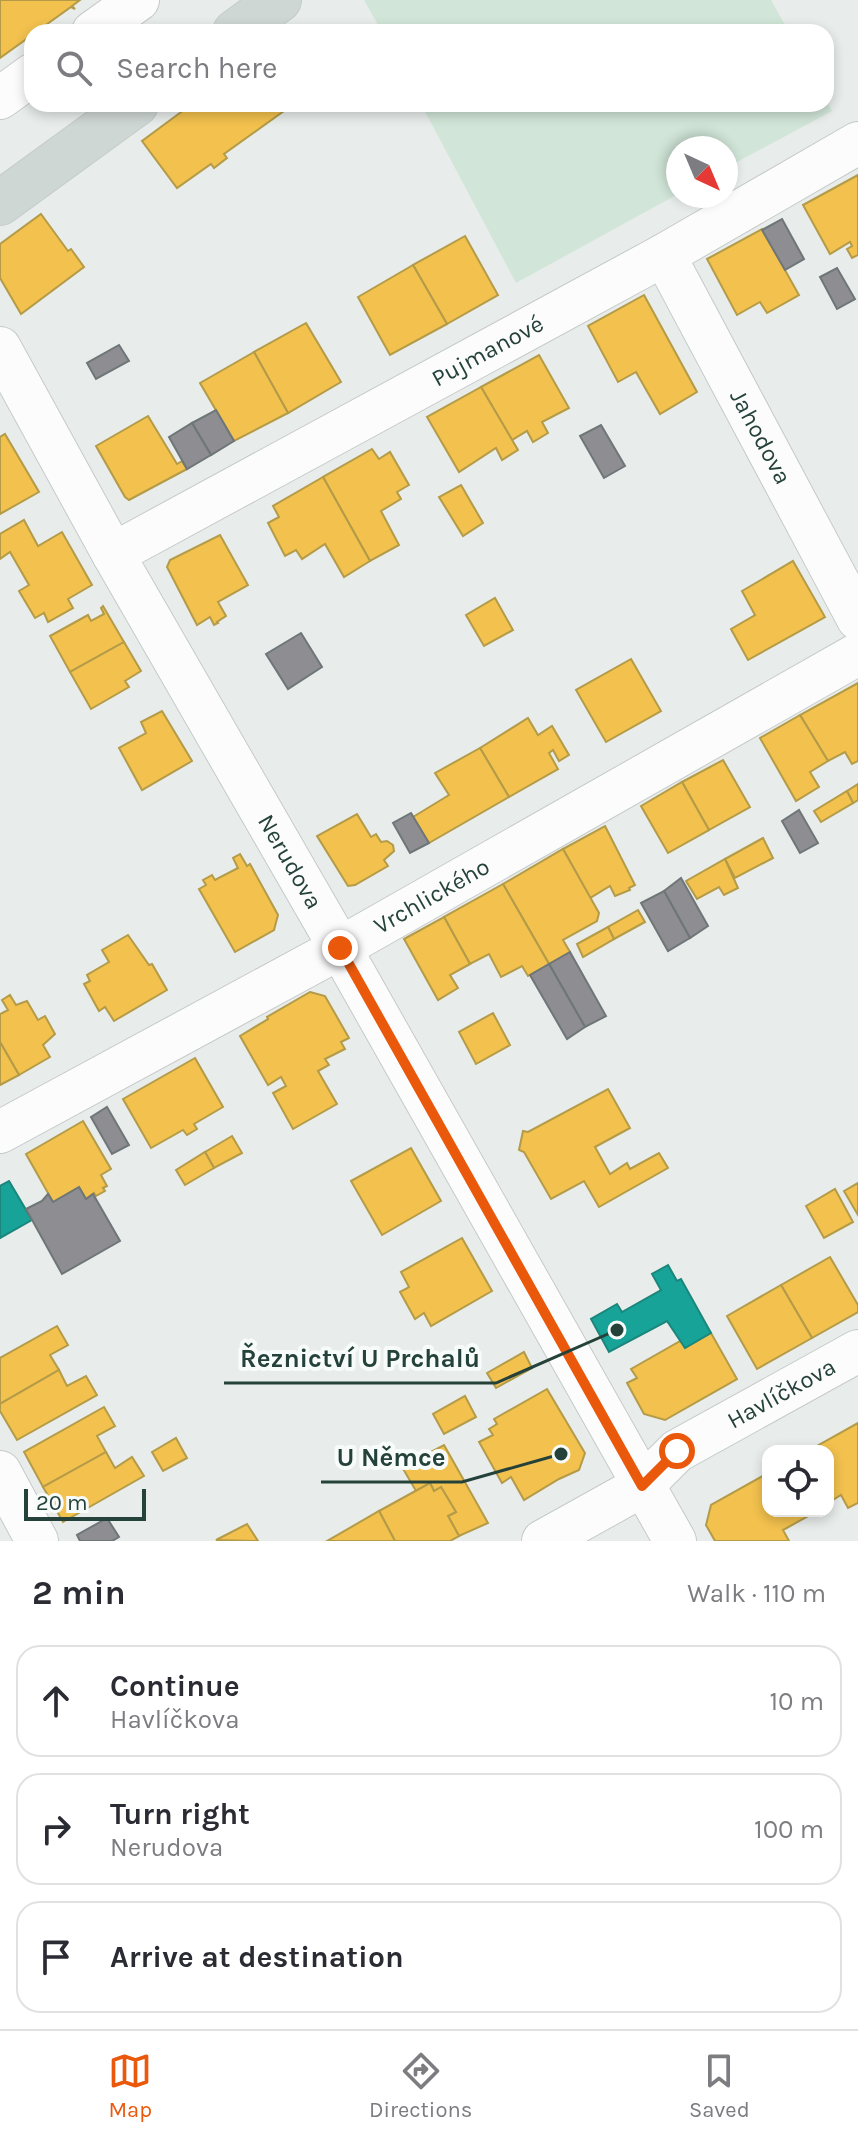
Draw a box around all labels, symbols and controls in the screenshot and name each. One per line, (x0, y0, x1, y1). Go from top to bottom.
search box (24, 24, 834, 112)
icon: search (52, 46, 96, 90)
text: Search here (116, 50, 277, 86)
north arrow (666, 136, 738, 208)
street label: Pujmanové (427, 309, 548, 392)
street label: Jahodova (724, 385, 798, 489)
street label: Nerudova (252, 809, 328, 914)
street label: Vrchlického (369, 852, 494, 940)
route end (322, 930, 358, 966)
callout: Řeznictví U Prchalů (224, 1333, 496, 1383)
text: Řeznictví U Prchalů (240, 1342, 480, 1374)
street label: Havlíčkova (722, 1352, 840, 1434)
callout: U Němce (321, 1432, 462, 1482)
route start (659, 1433, 695, 1469)
text: U Němce (336, 1442, 446, 1473)
map controls (762, 1445, 834, 1517)
button: locate (762, 1445, 834, 1517)
scale bar (24, 1485, 146, 1521)
text: 20 m (36, 1490, 88, 1516)
text: 2 min (32, 1573, 126, 1613)
text: Walk · 110 m (687, 1578, 826, 1609)
text: Continue (110, 1668, 240, 1704)
icon: ahead (34, 1679, 78, 1723)
text: 10 m (769, 1686, 824, 1717)
text: Havlíčkova (110, 1704, 239, 1735)
text: Turn right (110, 1796, 250, 1832)
icon: right (34, 1807, 78, 1851)
text: 100 m (754, 1814, 824, 1845)
text: Nerudova (110, 1832, 223, 1863)
icon: arrive (34, 1935, 78, 1979)
text: Arrive at destination (110, 1939, 404, 1975)
tab: Map (108, 2049, 152, 2123)
tab: Directions (369, 2049, 472, 2123)
tab: Saved (689, 2049, 750, 2123)

